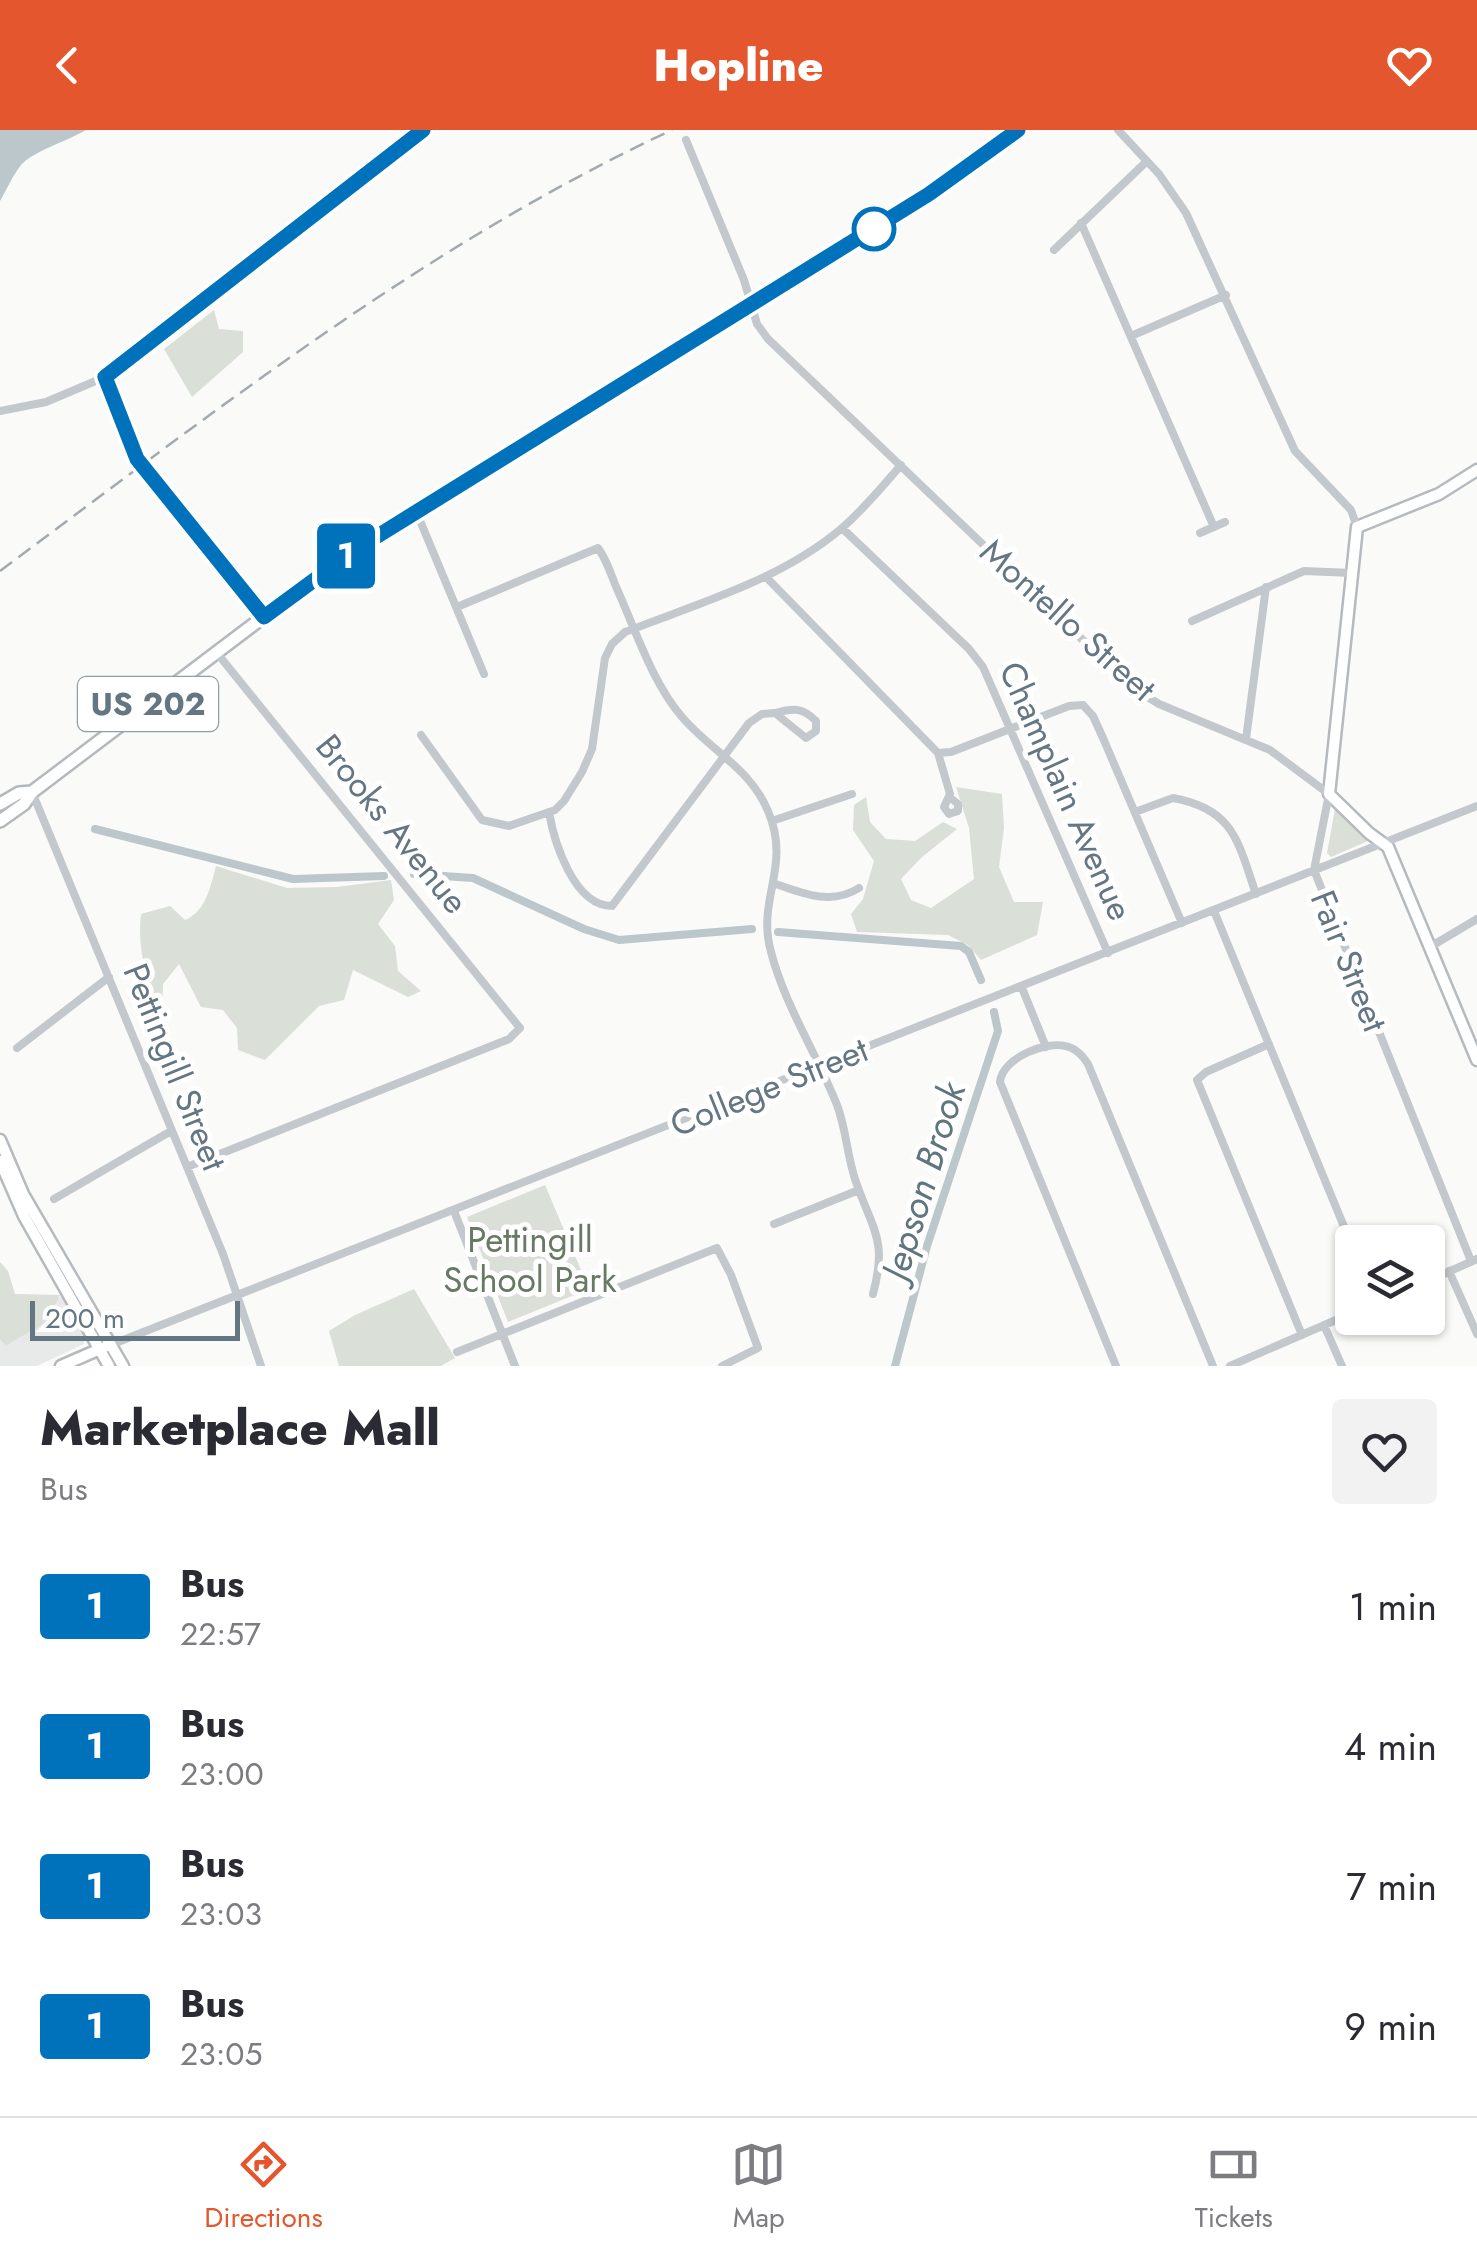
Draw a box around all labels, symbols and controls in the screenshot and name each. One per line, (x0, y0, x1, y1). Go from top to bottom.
text: Hopline (653, 33, 824, 98)
icon: back (40, 38, 95, 93)
icon: heart (1382, 38, 1437, 93)
unlabelled marker (853, 208, 895, 250)
line badge: 1 (314, 524, 378, 588)
street label: Montello Street (969, 527, 1167, 713)
text: 1 (337, 531, 355, 581)
street label: Champlain Avenue (987, 654, 1145, 928)
road number: US 202 (78, 677, 218, 731)
street label: Brooks Avenue (304, 723, 480, 925)
street label: Fair Street (1298, 883, 1400, 1040)
street label: Pettingill Street (111, 956, 240, 1179)
street label: College Street (663, 1024, 876, 1149)
water label: Jepson Brook (865, 1074, 980, 1293)
park label: Pettingill School Park (443, 1215, 617, 1305)
map controls (1335, 1225, 1445, 1335)
button: layers (1335, 1225, 1445, 1335)
scale bar (30, 1296, 240, 1340)
text: 200 m (45, 1298, 125, 1339)
text: Marketplace Mall (40, 1394, 440, 1463)
button: heart (1332, 1399, 1437, 1504)
text: Bus (40, 1466, 88, 1512)
text: Bus (180, 1556, 244, 1611)
text: 1 min (1349, 1579, 1437, 1634)
text: 1 (86, 1581, 104, 1631)
text: 22:57 (180, 1611, 261, 1657)
text: Bus (180, 1696, 244, 1751)
text: 4 min (1344, 1719, 1437, 1774)
text: 1 (86, 1721, 104, 1771)
text: 23:00 (180, 1751, 264, 1797)
text: Bus (180, 1836, 244, 1891)
text: 7 min (1346, 1859, 1437, 1914)
text: 1 (86, 1861, 104, 1911)
text: 23:03 (180, 1891, 262, 1937)
text: Bus (180, 1976, 244, 2031)
text: 9 min (1344, 1999, 1437, 2054)
text: 1 (86, 2001, 104, 2051)
text: 23:05 (180, 2031, 263, 2077)
tab: Directions (204, 2137, 323, 2238)
tab: Map (731, 2137, 786, 2238)
tab: Tickets (1195, 2137, 1273, 2238)

